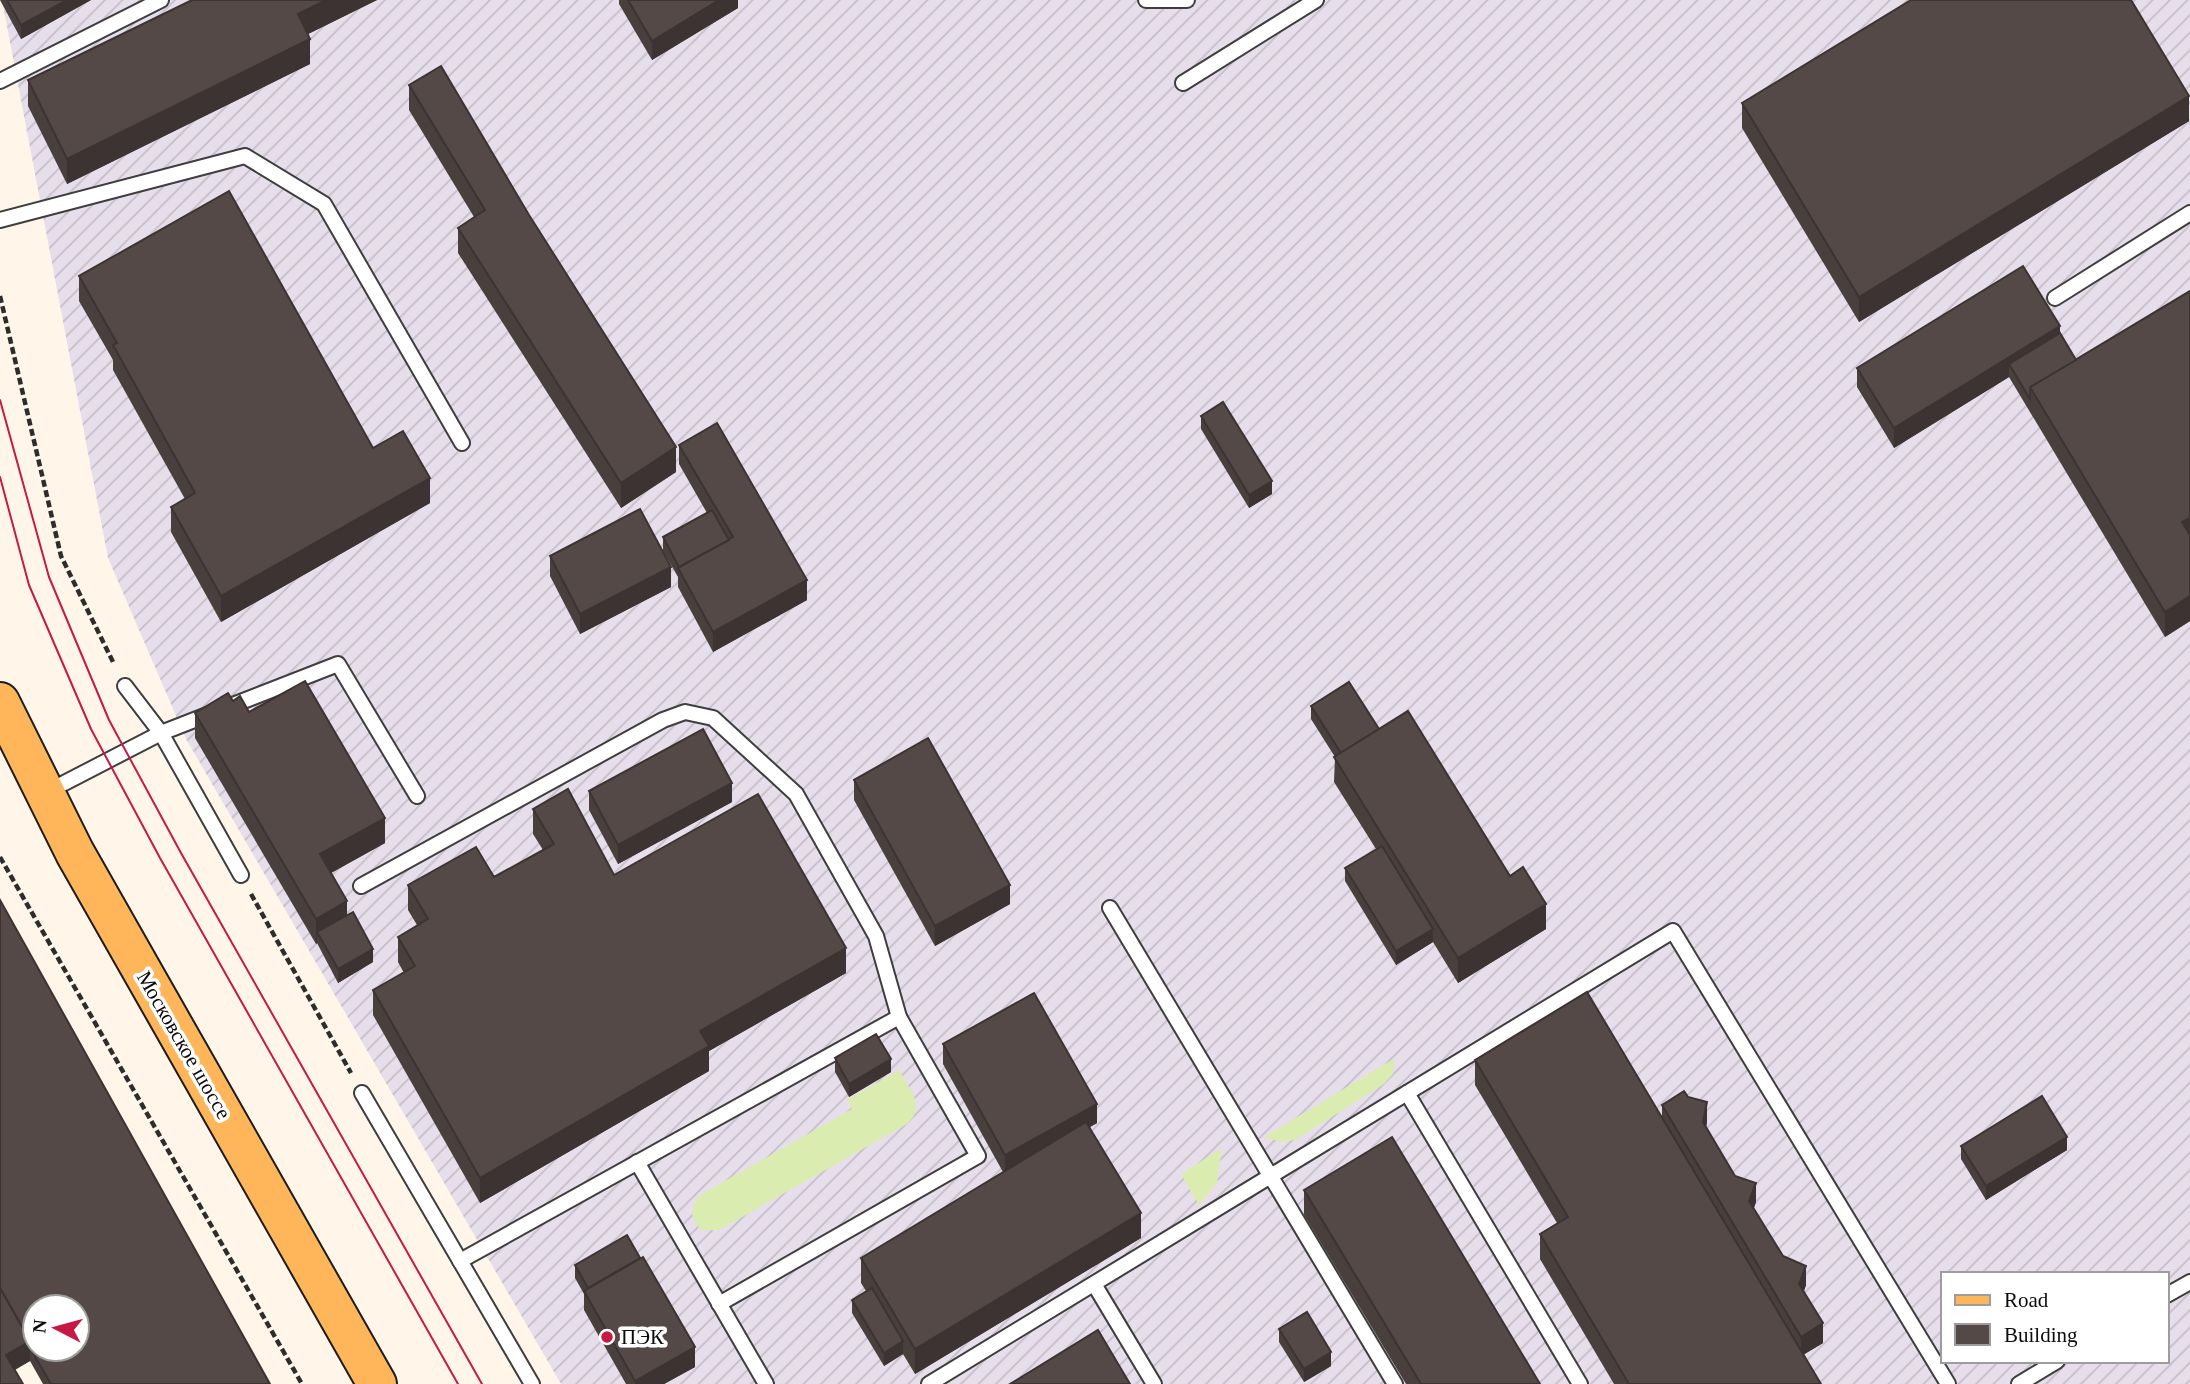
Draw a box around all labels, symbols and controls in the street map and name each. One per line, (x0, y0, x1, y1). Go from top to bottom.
street label: Московское шоссе (132, 967, 236, 1123)
legend (1941, 1272, 2169, 1363)
text: Road (2004, 1288, 2049, 1312)
north arrow (21, 1293, 91, 1363)
text: N (28, 1318, 51, 1334)
text: Building (2004, 1323, 2078, 1347)
place label: ПЭК (621, 1325, 665, 1349)
marker: ПЭК (599, 1329, 615, 1345)

